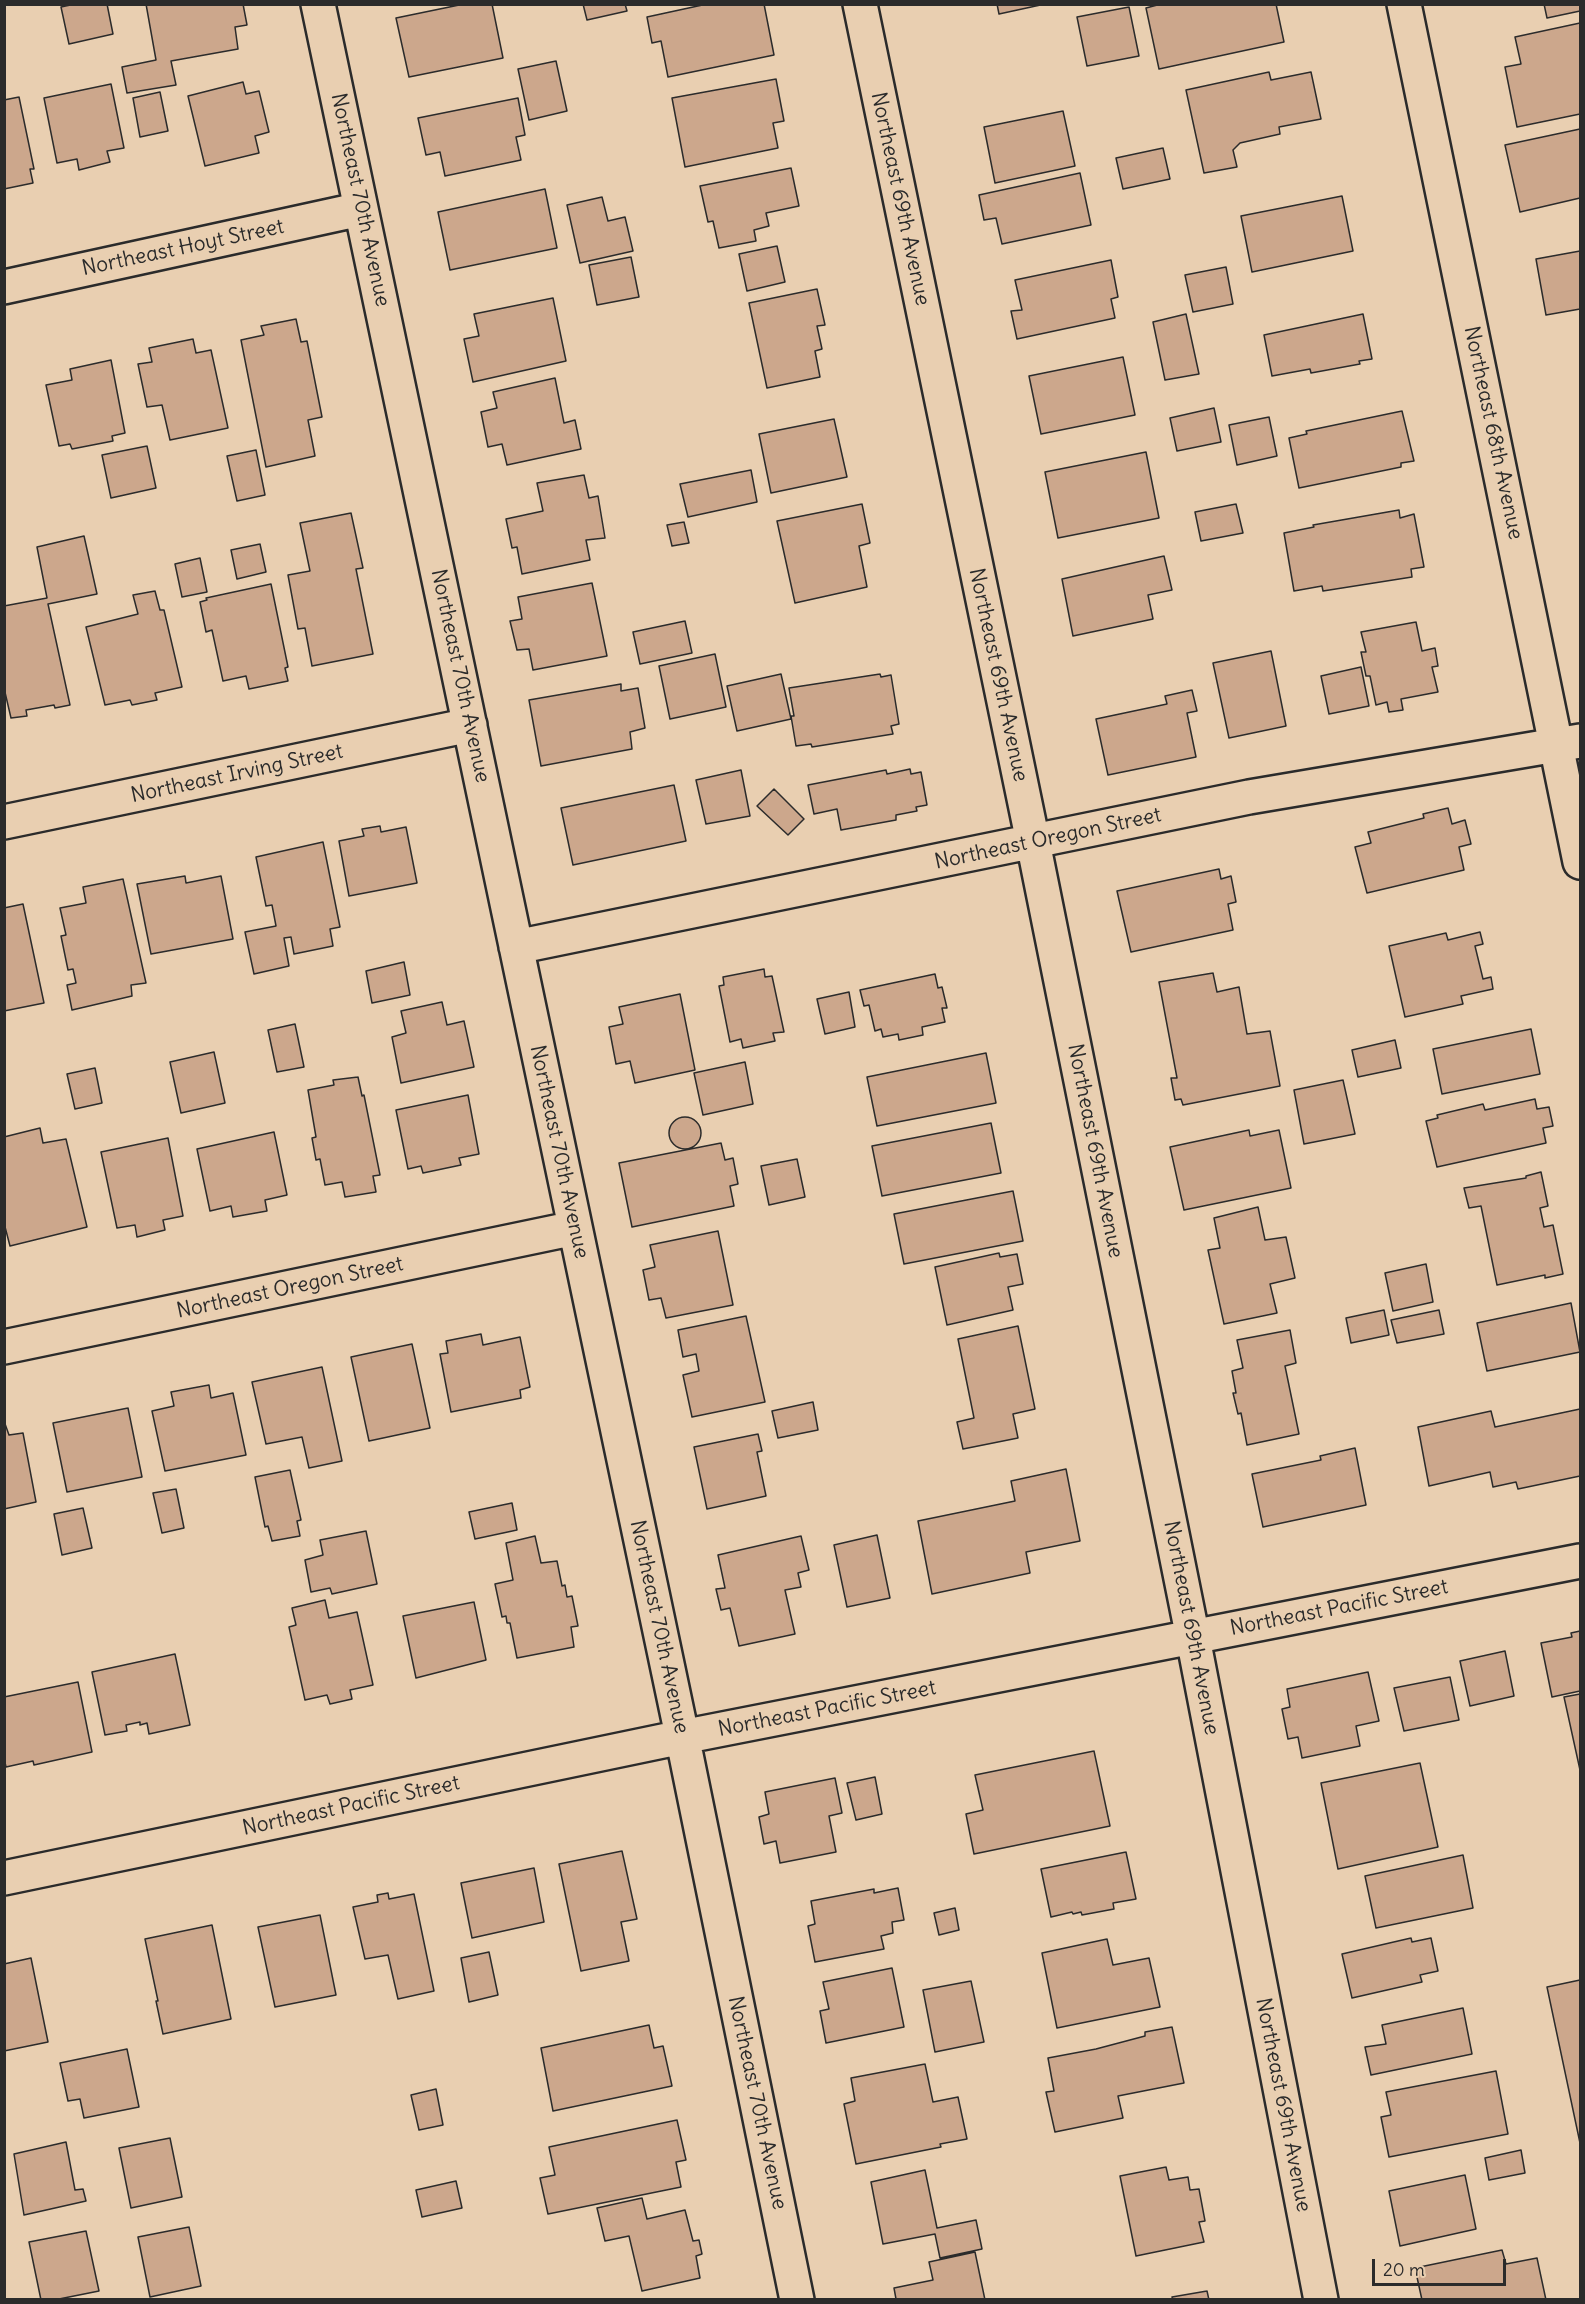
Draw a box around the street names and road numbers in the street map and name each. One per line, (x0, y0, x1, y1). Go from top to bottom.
street label: Northeast 69th Avenue (865, 90, 935, 308)
street label: Northeast 70th Avenue (325, 91, 395, 309)
street label: Northeast Hoyt Street (80, 214, 286, 282)
street label: Northeast 68th Avenue (1458, 324, 1528, 542)
street label: Northeast 69th Avenue (963, 566, 1033, 784)
street label: Northeast 70th Avenue (425, 567, 495, 785)
street label: Northeast Irving Street (129, 739, 345, 809)
street label: Northeast Oregon Street (932, 803, 1164, 875)
street label: Northeast 69th Avenue (1062, 1042, 1128, 1260)
street label: Northeast 70th Avenue (524, 1043, 594, 1261)
street label: Northeast Oregon Street (174, 1252, 406, 1324)
street label: Northeast 70th Avenue (624, 1518, 694, 1736)
street label: Northeast 69th Avenue (1158, 1519, 1224, 1737)
street label: Northeast Pacific Street (1228, 1574, 1450, 1642)
street label: Northeast Pacific Street (716, 1675, 938, 1743)
street label: Northeast Pacific Street (240, 1771, 462, 1841)
street label: Northeast 70th Avenue (722, 1994, 792, 2212)
street label: Northeast 69th Avenue (1250, 1996, 1316, 2214)

